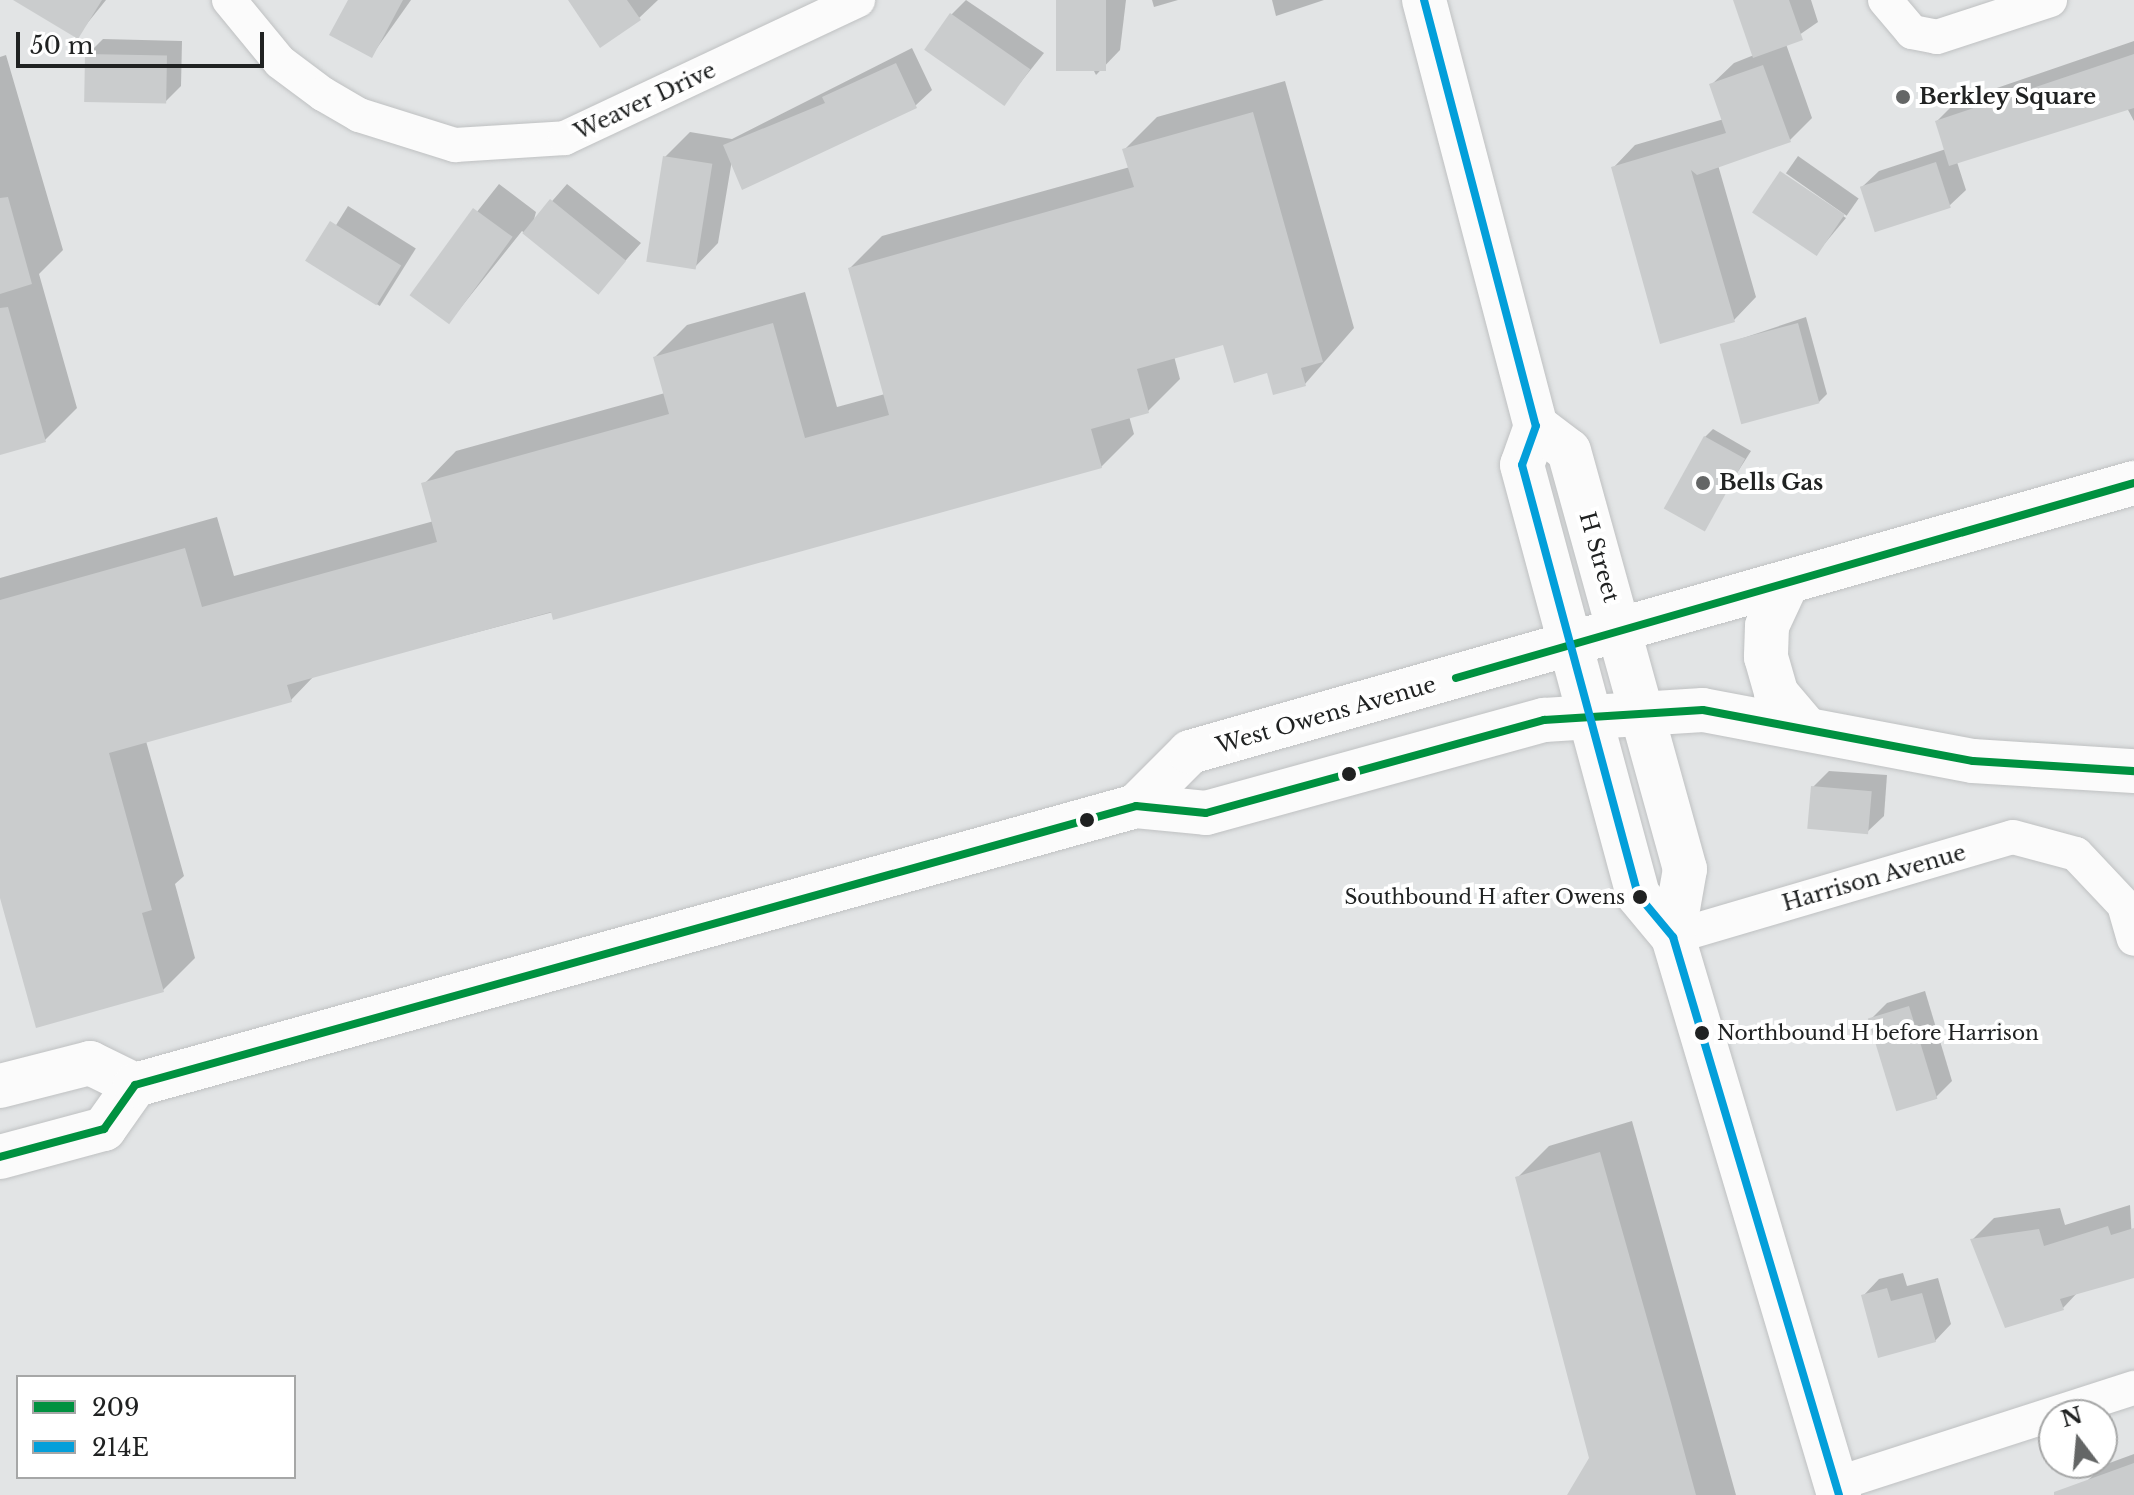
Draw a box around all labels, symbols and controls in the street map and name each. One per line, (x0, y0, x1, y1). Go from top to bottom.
scale bar (20, 16, 268, 66)
text: 50 m (30, 31, 93, 60)
street label: Weaver Drive (570, 57, 720, 145)
place label: Berkley Square (1919, 84, 2097, 110)
marker: Berkley Square (1894, 88, 1912, 106)
place label: Bells Gas (1719, 470, 1823, 496)
marker: Bells Gas (1694, 474, 1712, 492)
street label: H Street (1574, 509, 1624, 605)
street label: West Owens Avenue (1213, 671, 1439, 759)
unlabelled marker (1341, 766, 1357, 782)
unlabelled marker (1079, 812, 1095, 828)
street label: Harrison Avenue (1779, 839, 1969, 917)
place label: Southbound H after Owens (1344, 885, 1625, 909)
marker: Southbound H after Owens (1632, 889, 1648, 905)
place label: Northbound H before Harrison (1717, 1021, 2039, 1045)
marker: Northbound H before Harrison (1694, 1025, 1710, 1041)
legend (16, 1375, 296, 1479)
text: 209 (92, 1393, 139, 1422)
north arrow (2038, 1399, 2118, 1479)
text: N (2058, 1402, 2085, 1433)
text: 214E (92, 1433, 149, 1462)

